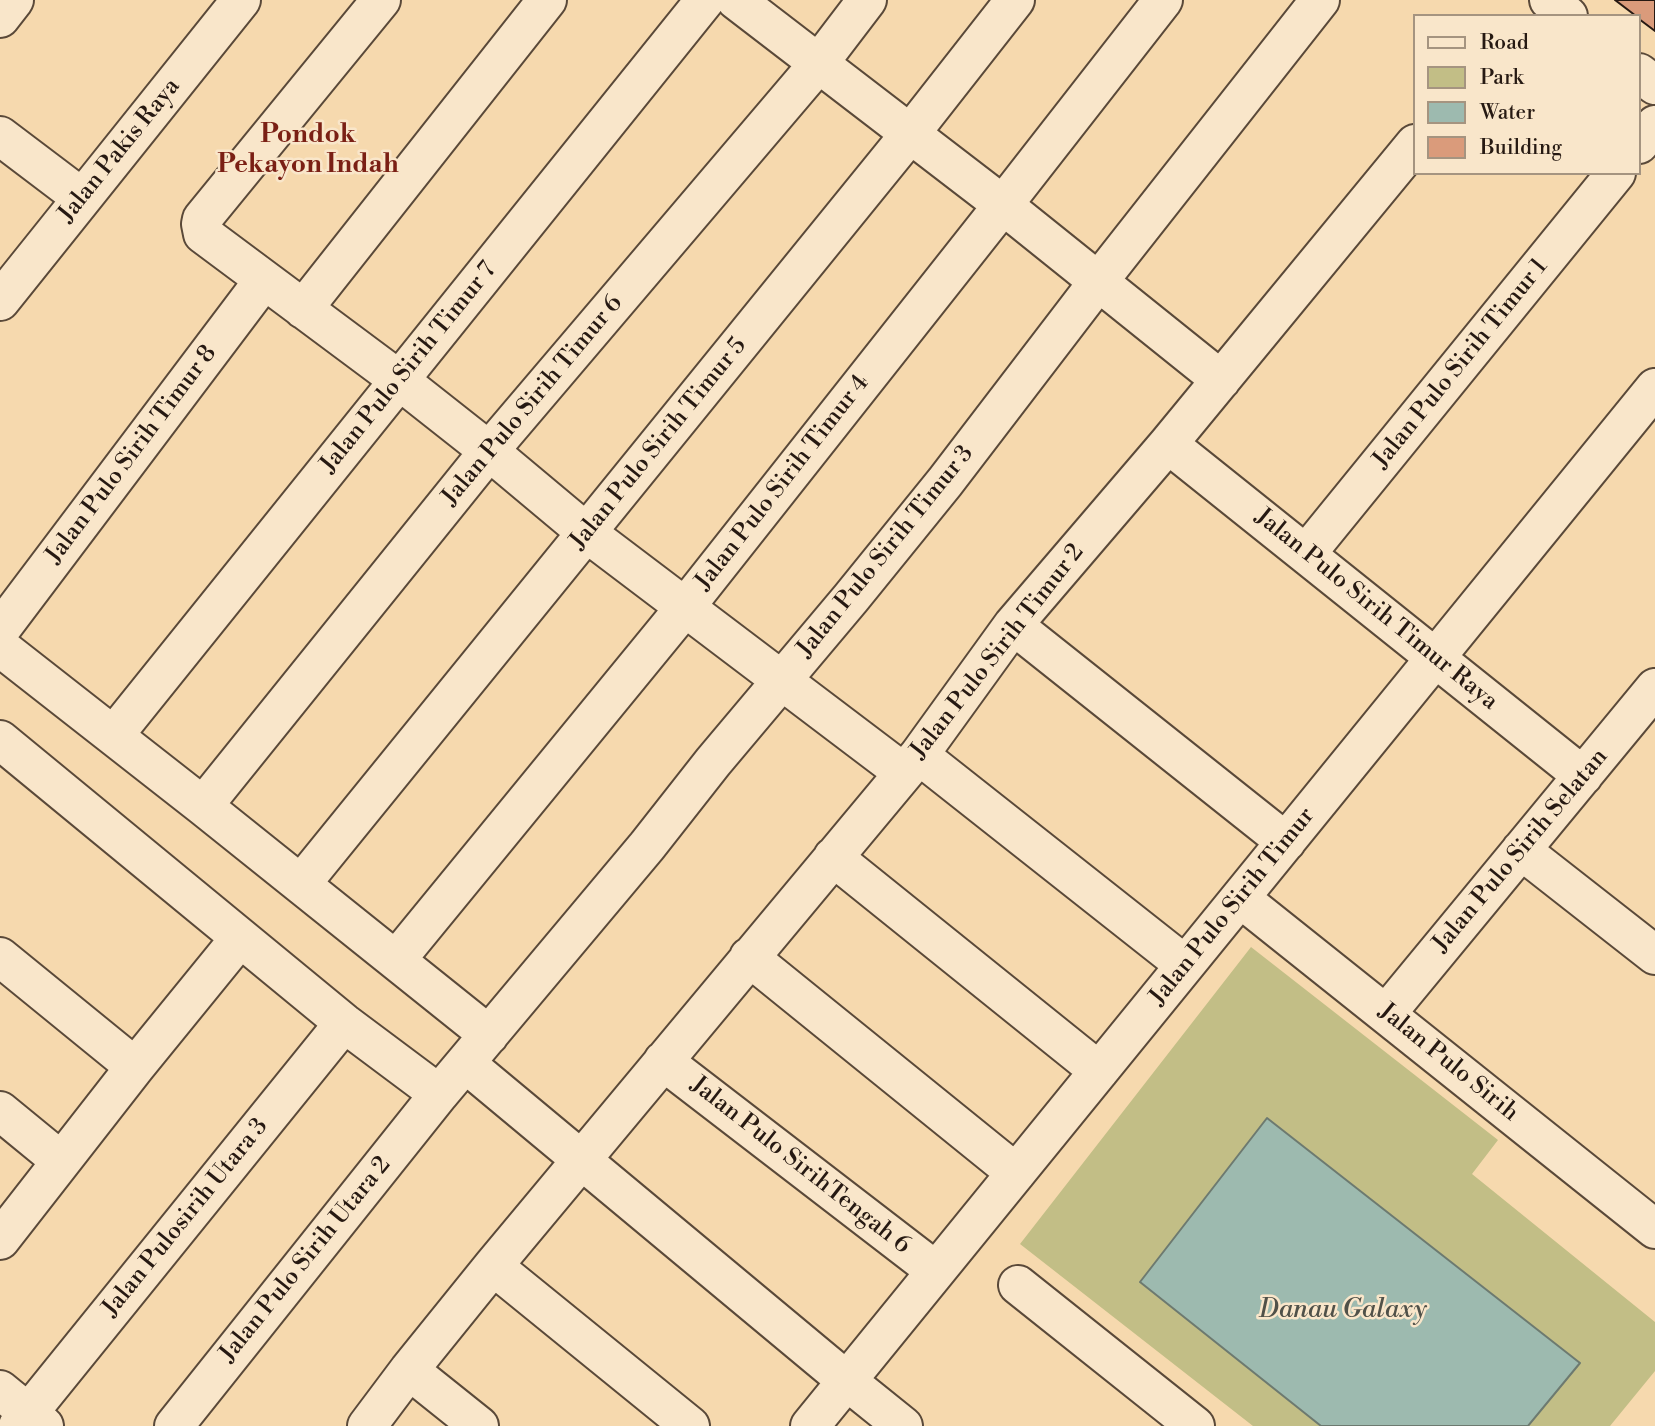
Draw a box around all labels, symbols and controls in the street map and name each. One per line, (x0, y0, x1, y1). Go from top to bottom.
legend (1414, 14, 1641, 175)
text: Road (1480, 30, 1529, 56)
text: Park (1480, 65, 1524, 91)
street label: Jalan Pakis Raya (53, 73, 187, 229)
text: Water (1480, 100, 1535, 126)
district label: Pondok Pekayon Indah (217, 120, 399, 182)
text: Building (1480, 135, 1562, 161)
street label: Jalan Pulo Sirih Timur 1 (1368, 253, 1554, 475)
street label: Jalan Pulo Sirih Timur 7 (315, 257, 503, 479)
street label: Jalan Pulo Sirih Timur 6 (437, 290, 629, 512)
street label: Jalan Pulo Sirih Timur 5 (565, 332, 753, 556)
street label: Jalan Pulo Sirih Timur 8 (41, 340, 223, 570)
street label: Jalan Pulo Sirih Timur 4 (690, 370, 876, 596)
street label: Jalan Pulo Sirih Timur 3 (792, 440, 980, 664)
street label: Jalan Pulo Sirih Timur Raya (1249, 503, 1503, 717)
street label: Jalan Pulo Sirih Timur 2 (905, 539, 1091, 765)
street label: Jalan Pulo Sirih Selatan (1427, 743, 1615, 959)
street label: Jalan Pulo Sirih Timur (1144, 802, 1322, 1012)
street label: Jalan Pulo Sirih (1372, 998, 1524, 1128)
street label: Jalan Pulo SirihTengah 6 (684, 1071, 916, 1261)
street label: Jalan Pulosirih Utara 3 (97, 1113, 275, 1323)
street label: Jalan Pulo Sirih Utara 2 (214, 1152, 398, 1368)
water label: Danau Galaxy (1259, 1295, 1427, 1327)

